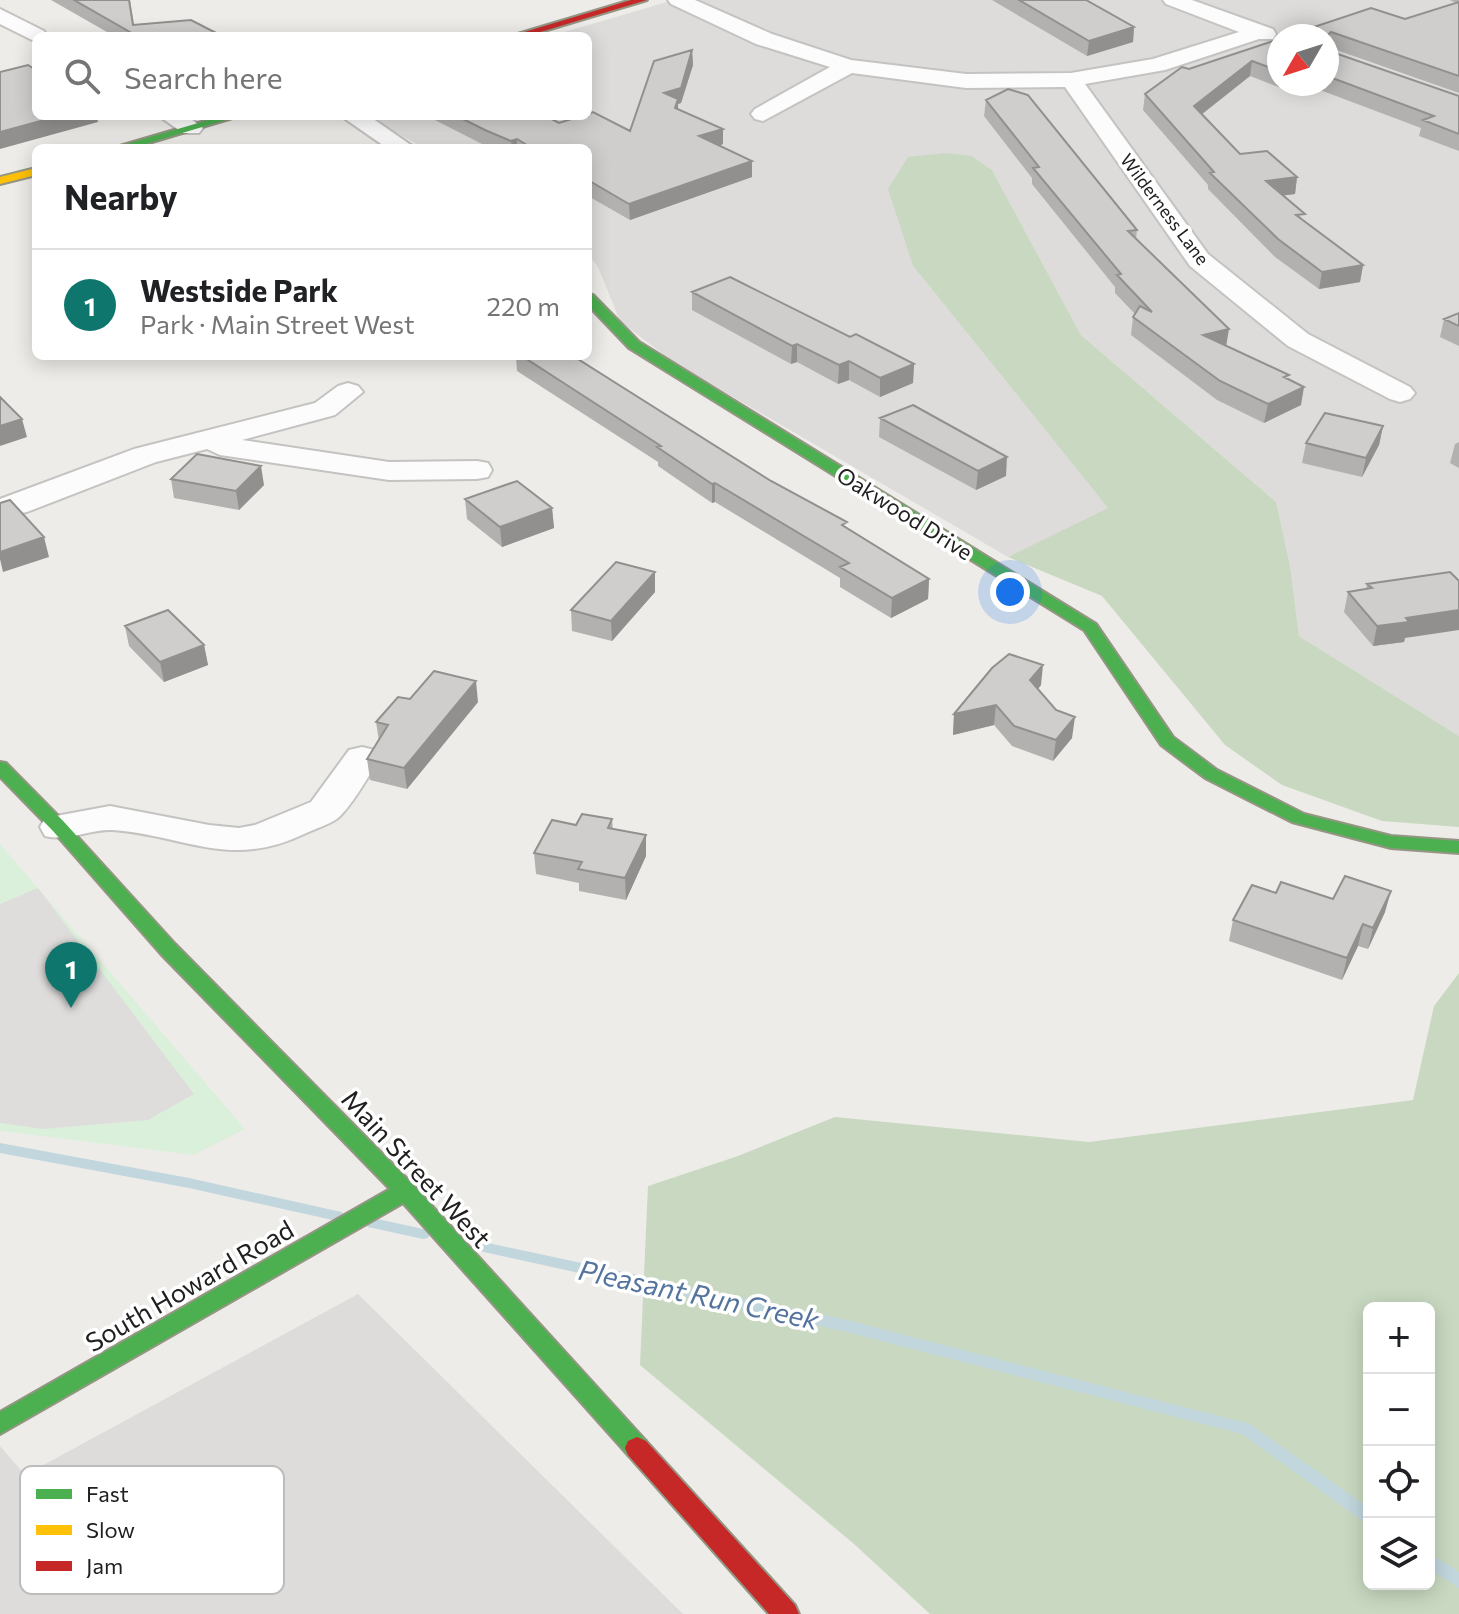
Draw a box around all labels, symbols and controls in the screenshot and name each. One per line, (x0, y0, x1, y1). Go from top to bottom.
north arrow (1267, 24, 1339, 96)
search box (32, 32, 592, 120)
icon: search (60, 54, 104, 98)
text: Search here (124, 58, 283, 95)
street label: Wilderness Lane (1116, 149, 1214, 269)
text: Nearby (64, 175, 178, 217)
text: Westside Park (140, 271, 338, 308)
text: 1 (84, 290, 96, 321)
text: 220 m (487, 290, 560, 321)
text: Park · Main Street West (140, 308, 415, 339)
street label: Oakwood Drive (832, 460, 978, 566)
your location (990, 572, 1030, 612)
pin: 1 (45, 942, 97, 1008)
street label: Main Street West (336, 1083, 498, 1253)
street label: South Howard Road (79, 1213, 299, 1357)
water label: Pleasant Run Creek (576, 1252, 823, 1336)
map controls (1363, 1302, 1435, 1590)
button: + (1363, 1302, 1435, 1374)
button: − (1363, 1374, 1435, 1446)
button: locate (1363, 1446, 1435, 1518)
legend (20, 1466, 284, 1594)
text: Fast (86, 1480, 129, 1507)
text: Slow (86, 1516, 135, 1543)
button: layers (1363, 1518, 1435, 1590)
text: Jam (86, 1552, 123, 1579)

